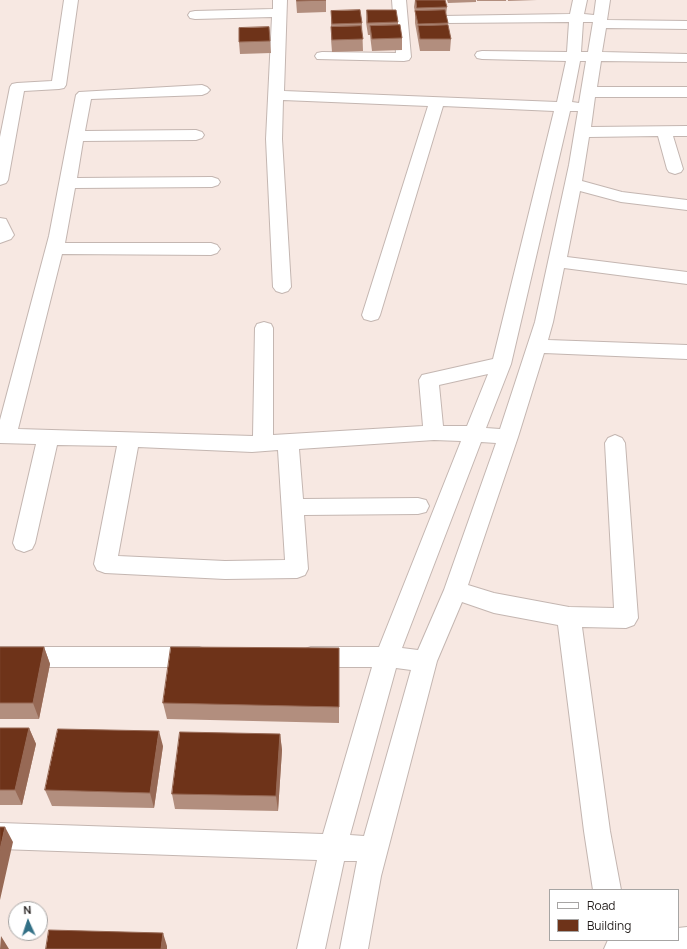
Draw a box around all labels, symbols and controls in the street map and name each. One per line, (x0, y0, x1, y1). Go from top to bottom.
legend (549, 889, 679, 941)
text: Road (587, 897, 615, 914)
north arrow (8, 901, 48, 941)
text: N (23, 902, 32, 917)
text: Building (587, 917, 631, 934)

